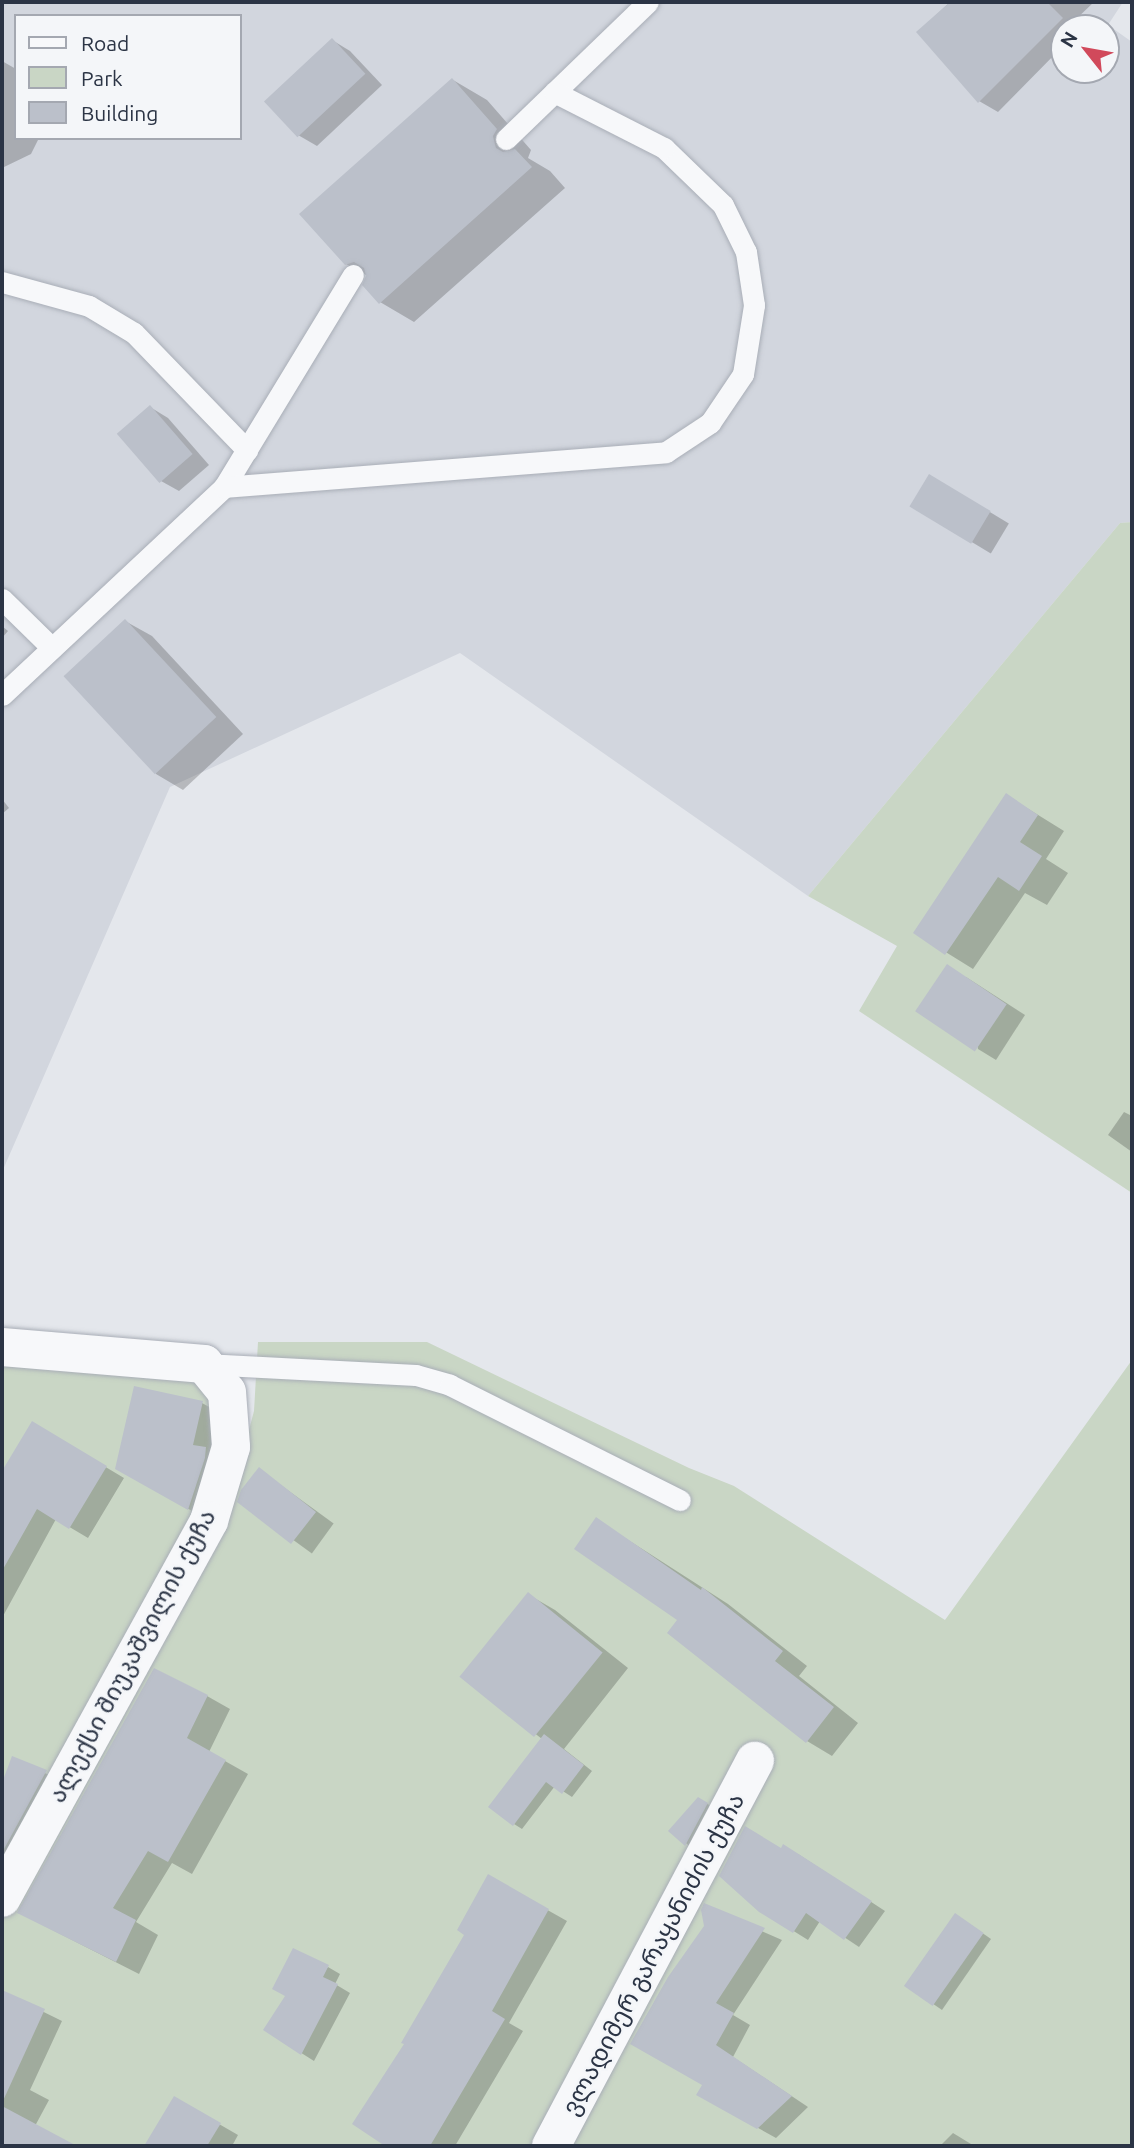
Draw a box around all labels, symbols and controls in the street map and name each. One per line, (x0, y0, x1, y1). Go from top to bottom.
legend (14, 14, 242, 140)
north arrow (1050, 14, 1120, 84)
text: N (1056, 27, 1082, 51)
text: Road (81, 31, 129, 55)
text: Park (81, 66, 123, 90)
text: Building (81, 101, 158, 125)
street label: ალექსი შიუკაშვილის ქუჩა (42, 1504, 222, 1808)
street label: ვლადიმერ გარაყანიძის ქუჩა (556, 1788, 750, 2120)

